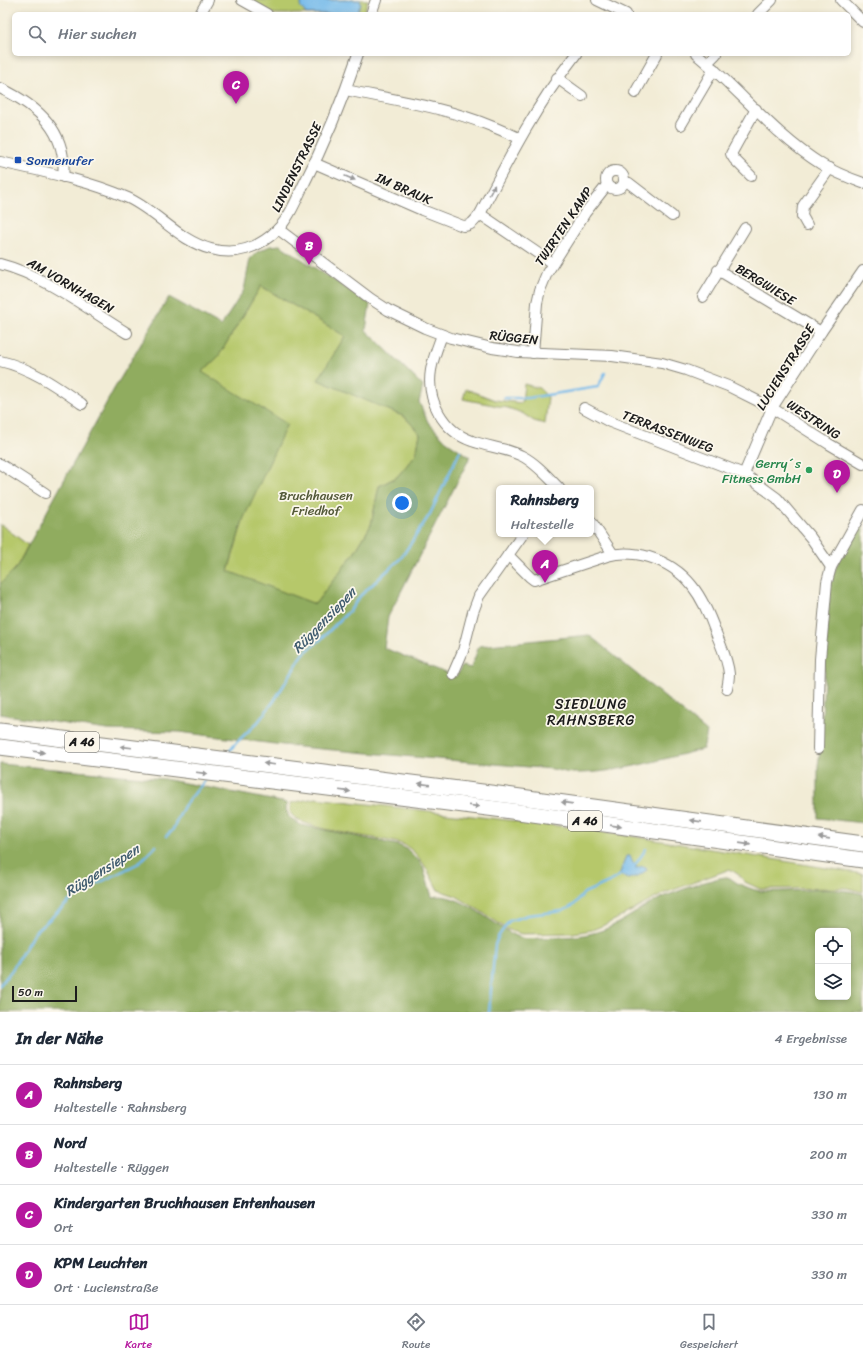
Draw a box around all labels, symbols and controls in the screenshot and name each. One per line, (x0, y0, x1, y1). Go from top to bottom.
search box (12, 12, 851, 56)
text: Hier suchen (58, 21, 137, 47)
icon: search (26, 23, 48, 45)
pin: C (223, 71, 249, 104)
street label: LINDENSTRASSE (265, 118, 329, 216)
place label: Sonnenufer (26, 149, 94, 172)
marker: Sonnenufer (13, 155, 23, 165)
street label: IM BRAUK (371, 165, 437, 212)
one-way arrow (345, 176, 357, 182)
street label: TWIRTEN KAMP (528, 181, 599, 271)
one-way arrow (489, 184, 496, 195)
pin: B (296, 232, 322, 265)
street label: AM VORNHAGEN (22, 251, 119, 320)
street label: BERGWIESE (731, 257, 801, 312)
street label: LUCIENSTRASSE (750, 319, 822, 415)
street label: RÜGGEN (488, 324, 539, 351)
street label: WESTRING (782, 393, 846, 446)
street label: TERRASSENWEG (619, 403, 717, 460)
place label: Gerry´s Fitness GmbH (722, 452, 802, 490)
pin: D (824, 460, 850, 493)
marker: Gerry´s Fitness GmbH (804, 465, 814, 475)
park label: Bruchhausen Friedhof (279, 484, 353, 522)
popup (496, 485, 594, 537)
text: Rahnsberg (511, 487, 579, 513)
your location (392, 493, 412, 513)
text: Haltestelle (511, 513, 574, 536)
pin: A (532, 550, 558, 583)
water label: Rüggensiepen (286, 580, 364, 659)
district label: SIEDLUNG RAHNSBERG (547, 692, 635, 733)
road number: A 46 (65, 732, 99, 752)
one-way arrow (120, 743, 132, 750)
one-way arrow (33, 749, 45, 755)
one-way arrow (263, 761, 275, 767)
one-way arrow (196, 770, 208, 776)
one-way arrow (418, 781, 430, 787)
one-way arrow (339, 787, 351, 794)
one-way arrow (561, 800, 573, 806)
one-way arrow (468, 803, 480, 809)
road number: A 46 (568, 811, 602, 831)
one-way arrow (690, 818, 702, 824)
one-way arrow (610, 823, 622, 829)
one-way arrow (818, 835, 830, 841)
water label: Rüggensiepen (60, 837, 146, 903)
one-way arrow (739, 841, 751, 847)
map controls (815, 928, 851, 1000)
button: locate (815, 928, 851, 964)
button: layers (815, 964, 851, 1000)
text: 50 m (18, 983, 43, 1002)
scale bar (12, 984, 77, 1003)
text: In der Nähe (16, 1023, 103, 1053)
text: 4 Ergebnisse (775, 1027, 847, 1050)
text: Rahnsberg (54, 1070, 122, 1096)
text: A (25, 1083, 33, 1106)
text: 130 m (813, 1083, 847, 1106)
text: Haltestelle · Rahnsberg (54, 1096, 187, 1119)
text: Nord (54, 1130, 86, 1156)
text: B (25, 1143, 33, 1166)
text: 200 m (810, 1143, 847, 1166)
text: Haltestelle · Rüggen (54, 1156, 169, 1179)
text: Kindergarten Bruchhausen Entenhausen (54, 1190, 315, 1216)
text: C (25, 1203, 33, 1226)
text: 330 m (811, 1203, 847, 1226)
text: Ort (54, 1216, 73, 1239)
text: KPM Leuchten (54, 1250, 147, 1276)
text: D (25, 1263, 33, 1286)
text: 330 m (811, 1263, 847, 1286)
text: Ort · Lucienstraße (54, 1276, 159, 1299)
tab: Karte (125, 1311, 152, 1354)
tab: Route (402, 1311, 430, 1354)
tab: Gespeichert (680, 1311, 738, 1354)

